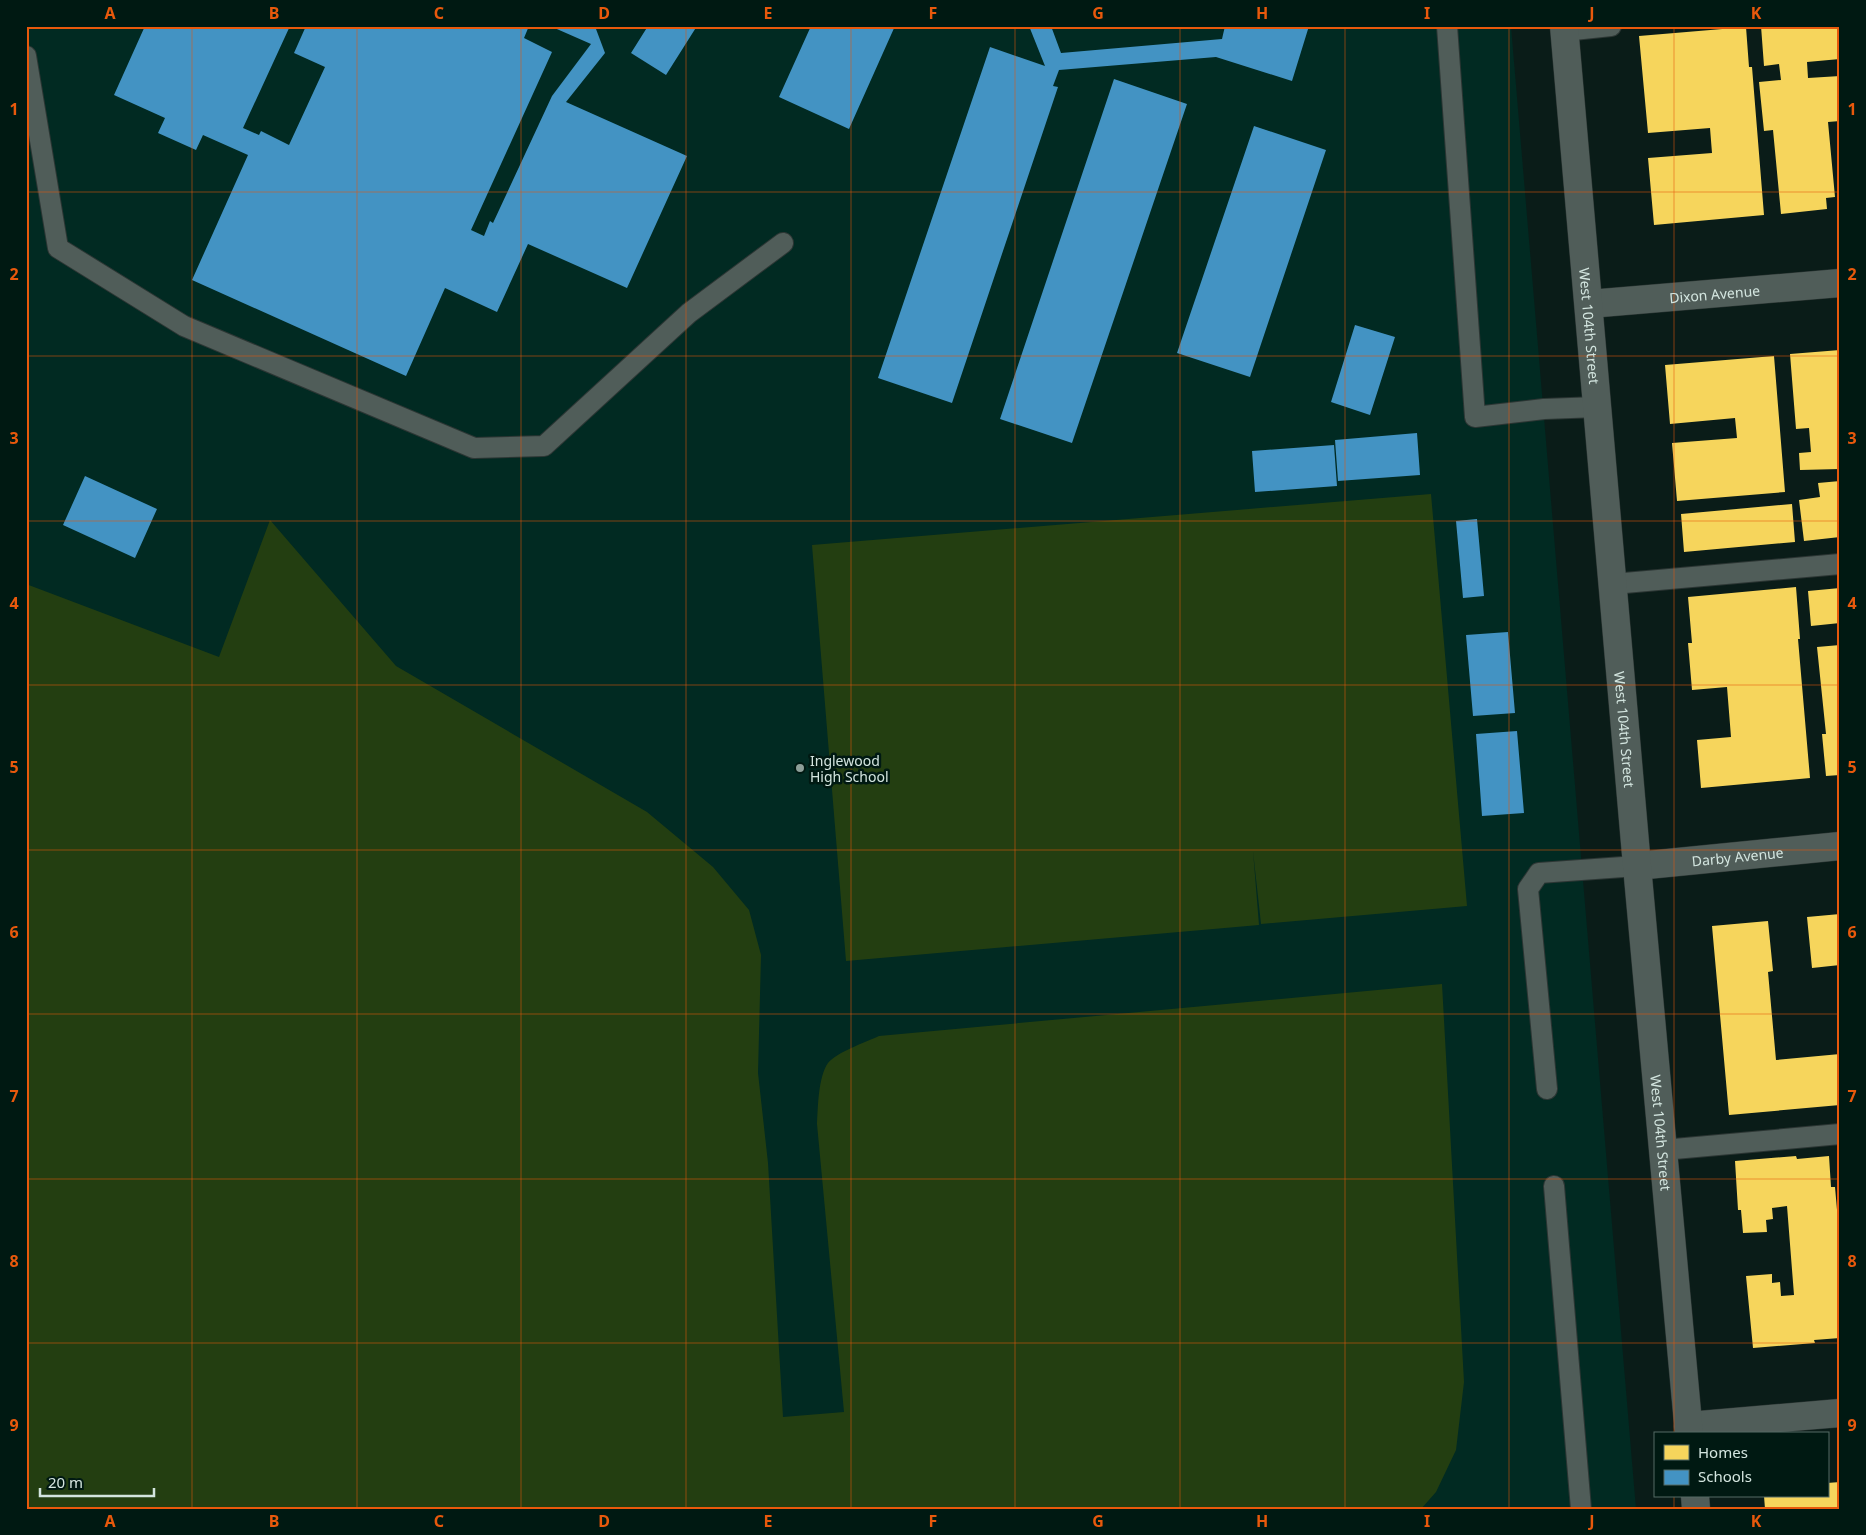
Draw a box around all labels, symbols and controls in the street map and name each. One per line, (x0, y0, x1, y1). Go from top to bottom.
text: A (104, 2, 116, 24)
text: B (269, 2, 279, 24)
text: C (434, 2, 444, 24)
text: D (598, 2, 610, 24)
text: E (764, 2, 773, 24)
text: F (929, 2, 937, 24)
text: G (1092, 2, 1104, 24)
text: H (1256, 2, 1268, 24)
text: I (1424, 2, 1430, 24)
text: J (1587, 2, 1595, 24)
text: K (1751, 2, 1762, 24)
text: 1 (9, 98, 19, 120)
text: 1 (1847, 98, 1857, 120)
text: 2 (9, 263, 19, 285)
text: 2 (1847, 263, 1857, 285)
street label: West 104th Street (1576, 267, 1605, 385)
street label: Dixon Avenue (1668, 280, 1761, 307)
text: 3 (9, 427, 19, 449)
text: 3 (1847, 427, 1857, 449)
text: 4 (9, 592, 19, 614)
text: 4 (1847, 592, 1857, 614)
street label: West 104th Street (1611, 670, 1640, 788)
place label: Inglewood High School (810, 751, 889, 786)
text: 5 (9, 756, 19, 778)
text: 5 (1847, 756, 1857, 778)
marker: Inglewood High School (794, 762, 806, 774)
street label: Darby Avenue (1691, 842, 1784, 870)
text: 6 (9, 921, 19, 943)
text: 6 (1847, 921, 1857, 943)
street label: West 104th Street (1647, 1074, 1676, 1192)
text: 7 (9, 1085, 19, 1107)
text: 7 (1847, 1085, 1857, 1107)
text: 8 (9, 1250, 19, 1272)
text: 8 (1847, 1250, 1857, 1272)
text: 9 (9, 1414, 19, 1436)
text: 9 (1847, 1414, 1857, 1436)
legend (1654, 1432, 1828, 1498)
text: Homes (1698, 1442, 1748, 1462)
scale bar (40, 1465, 154, 1497)
text: Schools (1698, 1466, 1752, 1486)
text: 20 m (48, 1472, 83, 1492)
text: A (104, 1510, 116, 1532)
text: B (269, 1510, 279, 1532)
text: C (434, 1510, 444, 1532)
text: D (598, 1510, 610, 1532)
text: E (764, 1510, 773, 1532)
text: F (929, 1510, 937, 1532)
text: G (1092, 1510, 1104, 1532)
text: H (1256, 1510, 1268, 1532)
text: I (1424, 1510, 1430, 1532)
text: J (1587, 1510, 1595, 1532)
text: K (1751, 1510, 1762, 1532)

